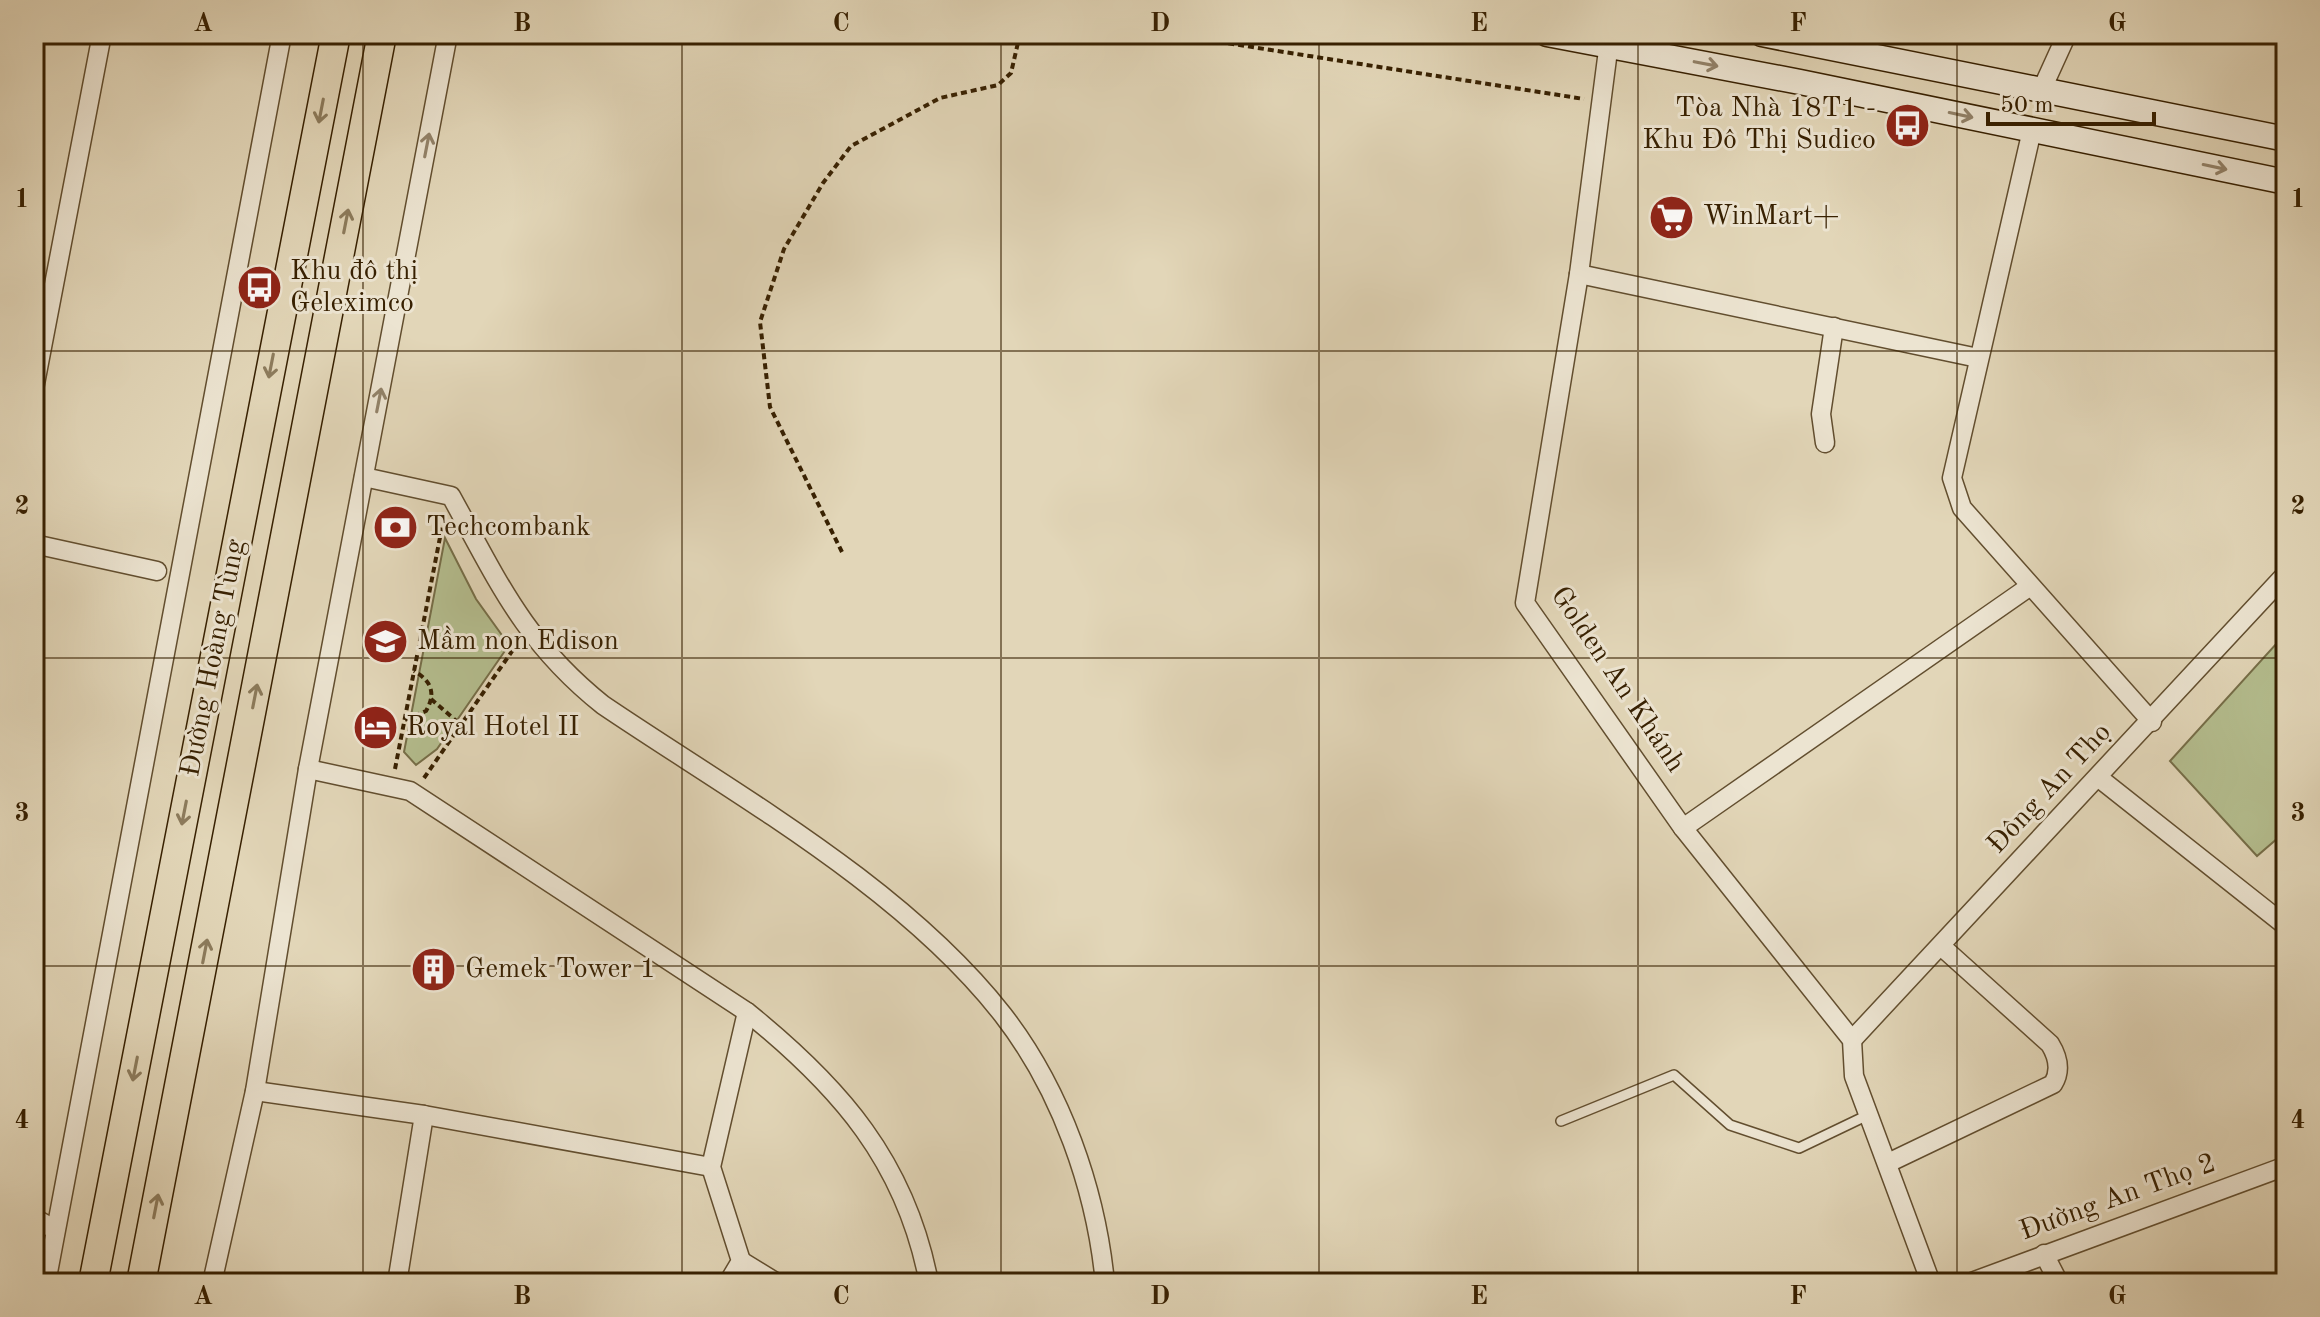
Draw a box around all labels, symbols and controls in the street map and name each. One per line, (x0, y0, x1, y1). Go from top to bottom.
text: A (193, 11, 213, 37)
text: B (513, 11, 531, 37)
text: C (832, 11, 850, 37)
text: D (1150, 11, 1170, 37)
text: E (1470, 11, 1488, 37)
text: F (1789, 11, 1807, 37)
text: G (2108, 11, 2126, 37)
one-way arrow (1693, 57, 1718, 72)
scale bar (1988, 76, 2154, 126)
text: 50 m (2000, 94, 2054, 118)
place label: Tòa Nhà 18T1 - Khu Đô Thị Sudico (1642, 95, 1876, 155)
one-way arrow (313, 97, 328, 123)
bus stop icon: Tòa Nhà 18T1 - Khu Đô Thị Sudico (1883, 101, 1931, 149)
one-way arrow (1948, 108, 1973, 123)
one-way arrow (421, 133, 436, 158)
one-way arrow (2202, 161, 2228, 176)
text: 1 (14, 187, 30, 213)
text: 1 (2290, 187, 2306, 213)
supermarket icon: WinMart+ (1648, 193, 1696, 241)
place label: WinMart+ (1703, 203, 1839, 231)
one-way arrow (340, 208, 355, 234)
place label: Khu đô thị Geleximco (290, 258, 418, 318)
bus stop icon: Khu đô thị Geleximco (235, 264, 283, 312)
one-way arrow (263, 353, 278, 378)
one-way arrow (372, 388, 387, 414)
text: 2 (14, 494, 30, 520)
text: 2 (2290, 494, 2306, 520)
bank icon: Techcombank (371, 504, 419, 552)
place label: Techcombank (426, 514, 591, 542)
street label: Đường Hoàng Tùng (177, 537, 251, 779)
street label: Golden An Khánh (1545, 582, 1689, 778)
school or university icon: Mầm non Edison (362, 618, 410, 666)
place label: Mầm non Edison (417, 625, 619, 656)
one-way arrow (248, 684, 263, 709)
hotel icon: Royal Hotel II (351, 704, 399, 752)
place label: Royal Hotel II (406, 714, 579, 742)
street label: Đông An Thọ (1983, 718, 2117, 860)
one-way arrow (176, 800, 191, 826)
text: 3 (14, 801, 30, 827)
text: 3 (2290, 801, 2306, 827)
one-way arrow (199, 939, 214, 964)
building icon: Gemek Tower 1 (410, 946, 458, 994)
place label: Gemek Tower 1 (465, 956, 656, 984)
one-way arrow (126, 1055, 141, 1081)
text: 4 (14, 1108, 30, 1134)
text: 4 (2290, 1108, 2306, 1134)
street label: Đường An Thọ 2 (2016, 1150, 2220, 1246)
one-way arrow (149, 1194, 164, 1220)
text: A (193, 1284, 213, 1310)
text: B (513, 1284, 531, 1310)
text: C (832, 1284, 850, 1310)
text: D (1150, 1284, 1170, 1310)
text: E (1470, 1284, 1488, 1310)
text: F (1789, 1284, 1807, 1310)
text: G (2108, 1284, 2126, 1310)

